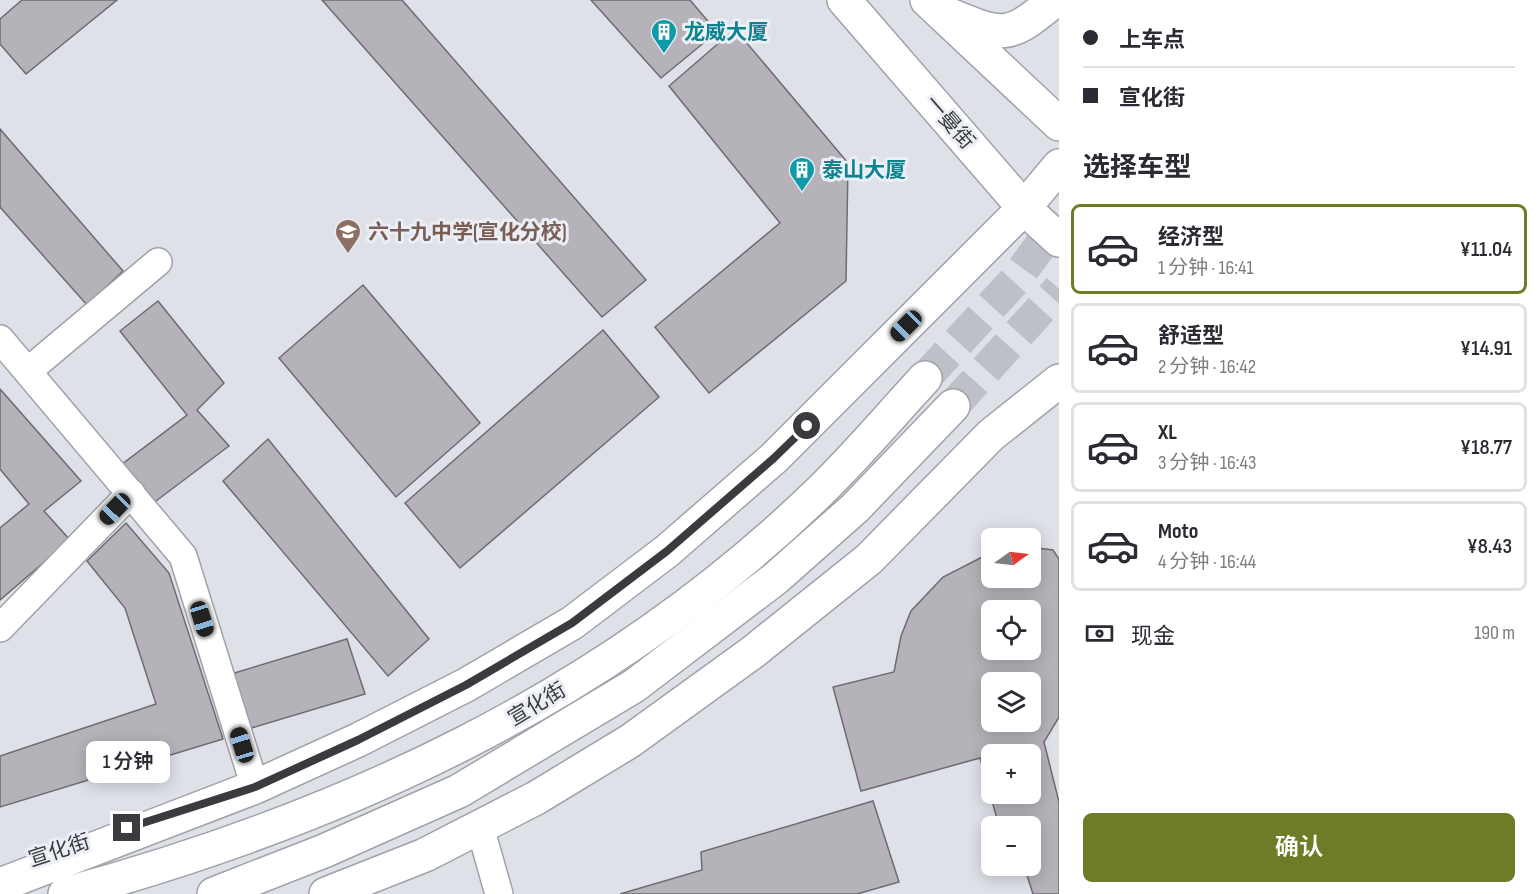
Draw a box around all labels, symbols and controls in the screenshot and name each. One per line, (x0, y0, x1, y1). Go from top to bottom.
building icon: 龙威大厦 (649, 17, 679, 55)
place label: 龙威大厦 (684, 20, 768, 45)
text: 上车点 (1119, 27, 1185, 54)
text: 宣化街 (1119, 85, 1185, 112)
street label: 一曼街 (920, 90, 980, 154)
text: 选择车型 (1083, 152, 1191, 184)
building icon: 泰山大厦 (787, 155, 817, 193)
place label: 泰山大厦 (822, 158, 906, 183)
school or university icon: 六十九中学(宣化分校) (333, 217, 363, 255)
place label: 六十九中学(宣化分校) (368, 220, 567, 245)
icon: car (1086, 222, 1140, 276)
text: 经济型 (1158, 224, 1224, 251)
text: ¥11.04 (1460, 236, 1512, 263)
text: 1 分钟 · 16:41 (1158, 256, 1253, 280)
car (887, 307, 925, 345)
icon: car (1086, 321, 1140, 375)
text: 舒适型 (1158, 323, 1224, 350)
text: ¥14.91 (1460, 335, 1512, 362)
text: 2 分钟 · 16:42 (1158, 355, 1256, 379)
route start (793, 412, 820, 439)
text: XL (1158, 419, 1177, 446)
icon: car (1086, 420, 1140, 474)
text: ¥18.77 (1460, 434, 1512, 461)
text: 3 分钟 · 16:43 (1158, 451, 1256, 475)
car (96, 490, 134, 528)
text: Moto (1158, 518, 1198, 545)
icon: car (1086, 519, 1140, 573)
north arrow (981, 528, 1041, 588)
map controls (981, 528, 1041, 876)
text: ¥8.43 (1467, 533, 1512, 560)
text: 4 分钟 · 16:44 (1158, 550, 1256, 574)
car (188, 599, 216, 639)
button: locate (981, 600, 1041, 660)
icon: cash (1083, 617, 1116, 650)
text: 190 m (1474, 621, 1515, 645)
text: 现金 (1131, 623, 1175, 650)
button: layers (981, 672, 1041, 732)
street label: 宣化街 (504, 677, 571, 731)
car (228, 725, 256, 765)
callout: 1 分钟 (85, 741, 169, 783)
button: + (981, 744, 1041, 804)
text: 1 分钟 (103, 750, 153, 774)
button: 确认 (1083, 813, 1515, 882)
route end (113, 814, 140, 841)
button: − (981, 816, 1041, 876)
street label: 宣化街 (25, 829, 93, 872)

